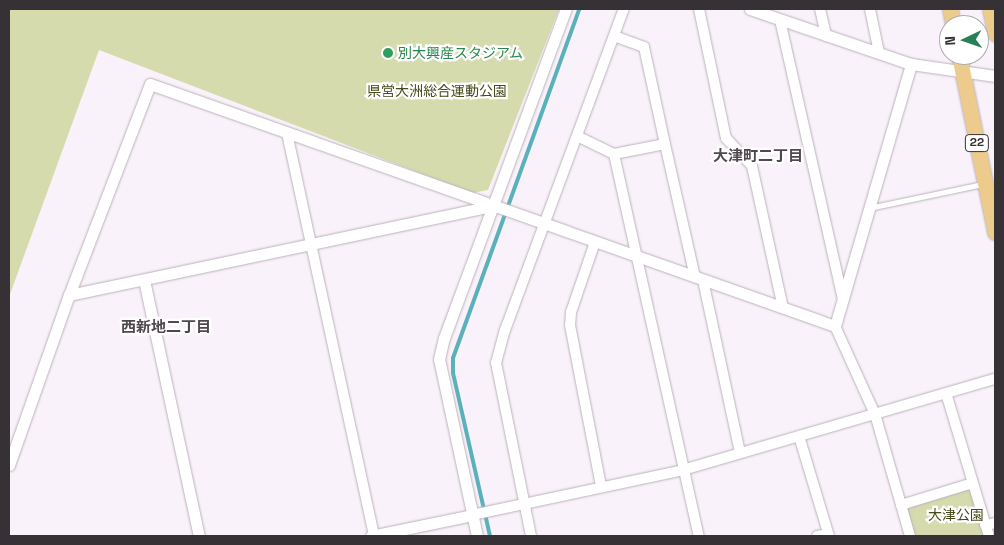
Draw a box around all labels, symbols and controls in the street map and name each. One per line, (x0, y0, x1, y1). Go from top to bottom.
north arrow (939, 15, 989, 65)
text: N (941, 36, 959, 46)
place label: 別大興産スタジアム (398, 45, 524, 61)
marker: 別大興産スタジアム (382, 47, 394, 59)
park label: 県営大洲総合運動公園 (367, 83, 507, 99)
road number: 22 (964, 134, 990, 152)
district label: 大津町二丁目 (713, 147, 803, 165)
district label: 西新地二丁目 (121, 318, 211, 336)
park label: 大津公園 (928, 507, 984, 523)

